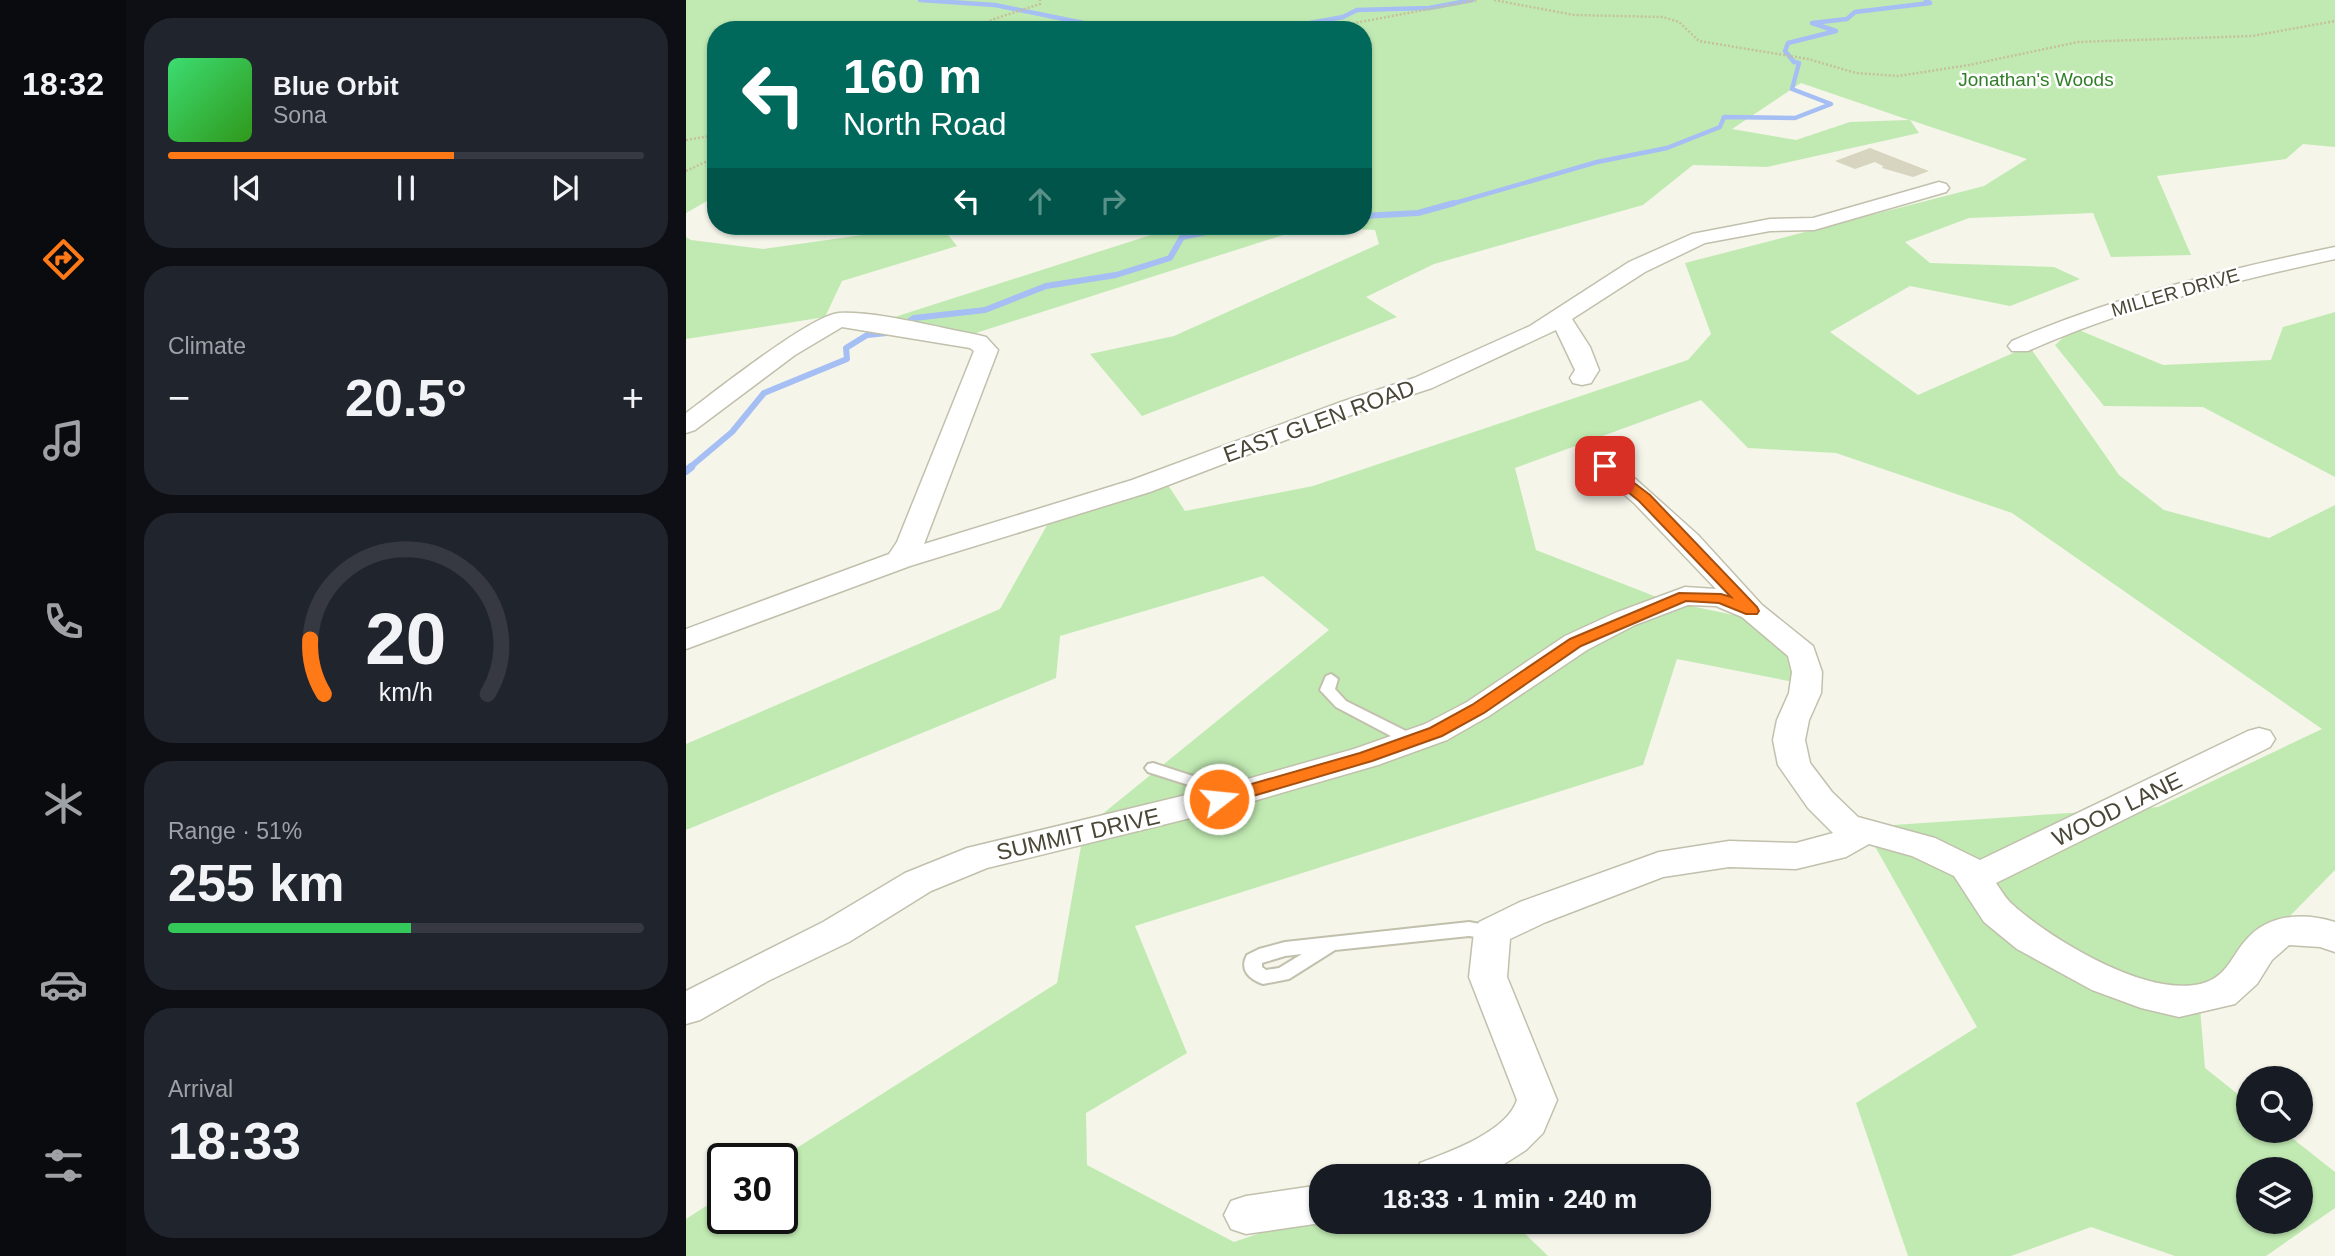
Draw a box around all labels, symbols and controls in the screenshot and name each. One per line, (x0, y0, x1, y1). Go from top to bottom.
icon: left (728, 49, 819, 140)
text: 160 m (843, 49, 982, 103)
text: 18:32 (22, 66, 104, 102)
park label: Jonathan's Woods (1958, 69, 2114, 90)
text: Blue Orbit (273, 71, 399, 101)
text: Sona (273, 102, 327, 128)
text: North Road (843, 106, 1007, 142)
icon: previous (228, 169, 266, 207)
icon: pause (387, 169, 425, 207)
icon: next (546, 169, 584, 207)
icon: left (948, 182, 986, 220)
icon: ahead (1021, 182, 1059, 220)
icon: right (1094, 182, 1132, 220)
icon: directions (39, 235, 88, 284)
street label: MILLER DRIVE (2109, 264, 2241, 321)
text: Climate (168, 333, 246, 359)
text: 20.5° (345, 369, 467, 427)
street label: EAST GLEN ROAD (1220, 374, 1418, 468)
text: − (168, 377, 190, 419)
text: + (622, 377, 644, 419)
icon: music (39, 416, 88, 465)
pin (1575, 436, 1635, 496)
icon: arrive (1586, 447, 1624, 485)
icon: phone (39, 597, 88, 646)
text: 20 (366, 598, 446, 679)
text: km/h (379, 678, 433, 706)
position arrow (1182, 762, 1256, 836)
street label: WOOD LANE (2048, 767, 2186, 851)
icon: climate (39, 779, 88, 828)
street label: SUMMIT DRIVE (994, 803, 1162, 865)
text: Range · 51% (168, 818, 302, 844)
text: 255 km (168, 854, 344, 912)
icon: car (39, 960, 88, 1009)
map controls (2236, 1066, 2313, 1234)
button: search (2236, 1066, 2313, 1143)
text: Arrival (168, 1076, 233, 1102)
text: 18:33 (168, 1112, 301, 1170)
icon: filters (39, 1141, 88, 1190)
speed limit sign: 30 (707, 1143, 798, 1234)
button: layers (2236, 1157, 2313, 1234)
text: 18:33 · 1 min · 240 m (1383, 1184, 1637, 1214)

